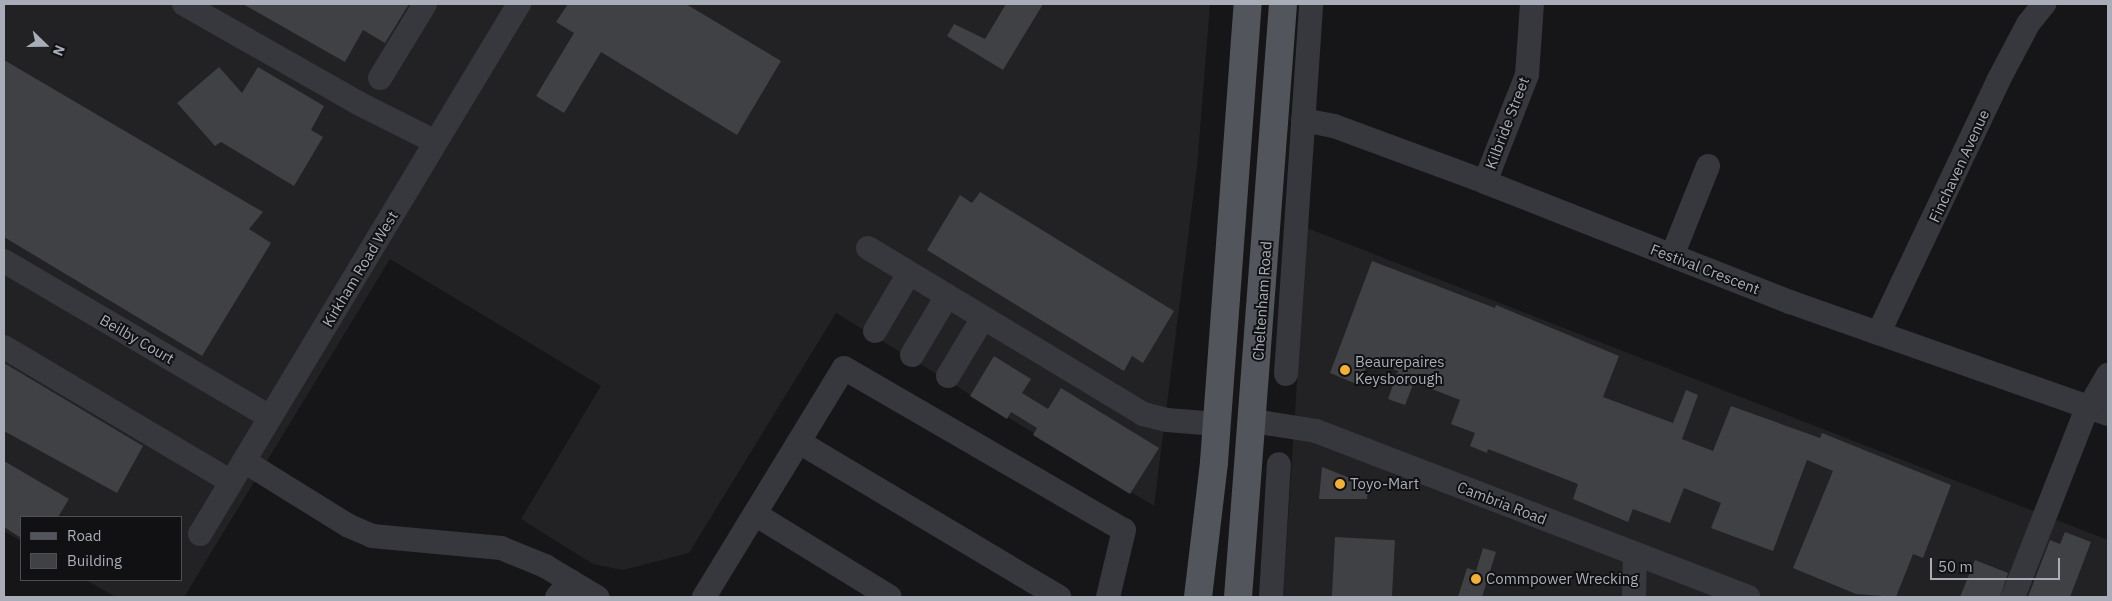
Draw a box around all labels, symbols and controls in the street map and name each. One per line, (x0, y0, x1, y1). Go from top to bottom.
north arrow (20, 20, 70, 70)
text: N (49, 43, 69, 59)
street label: Kilbride Street (1481, 75, 1533, 171)
street label: Finchaven Avenue (1925, 107, 1993, 225)
street label: Kirkham Road West (318, 208, 402, 330)
street label: Festival Crescent (1648, 240, 1762, 298)
street label: Cheltenham Road (1249, 241, 1275, 361)
street label: Beilby Court (97, 311, 177, 367)
place label: Beaurepaires Keysborough (1355, 352, 1445, 387)
marker: Beaurepaires Keysborough (1339, 364, 1351, 376)
place label: Toyo-Mart (1350, 475, 1419, 493)
marker: Toyo-Mart (1334, 478, 1346, 490)
street label: Cambria Road (1455, 478, 1549, 528)
legend (20, 516, 182, 581)
text: Road (67, 526, 102, 545)
scale bar (1932, 548, 2062, 580)
text: Building (67, 551, 122, 570)
text: 50 m (1938, 557, 1973, 576)
place label: Commpower Wrecking (1486, 570, 1638, 588)
marker: Commpower Wrecking (1470, 573, 1482, 585)

